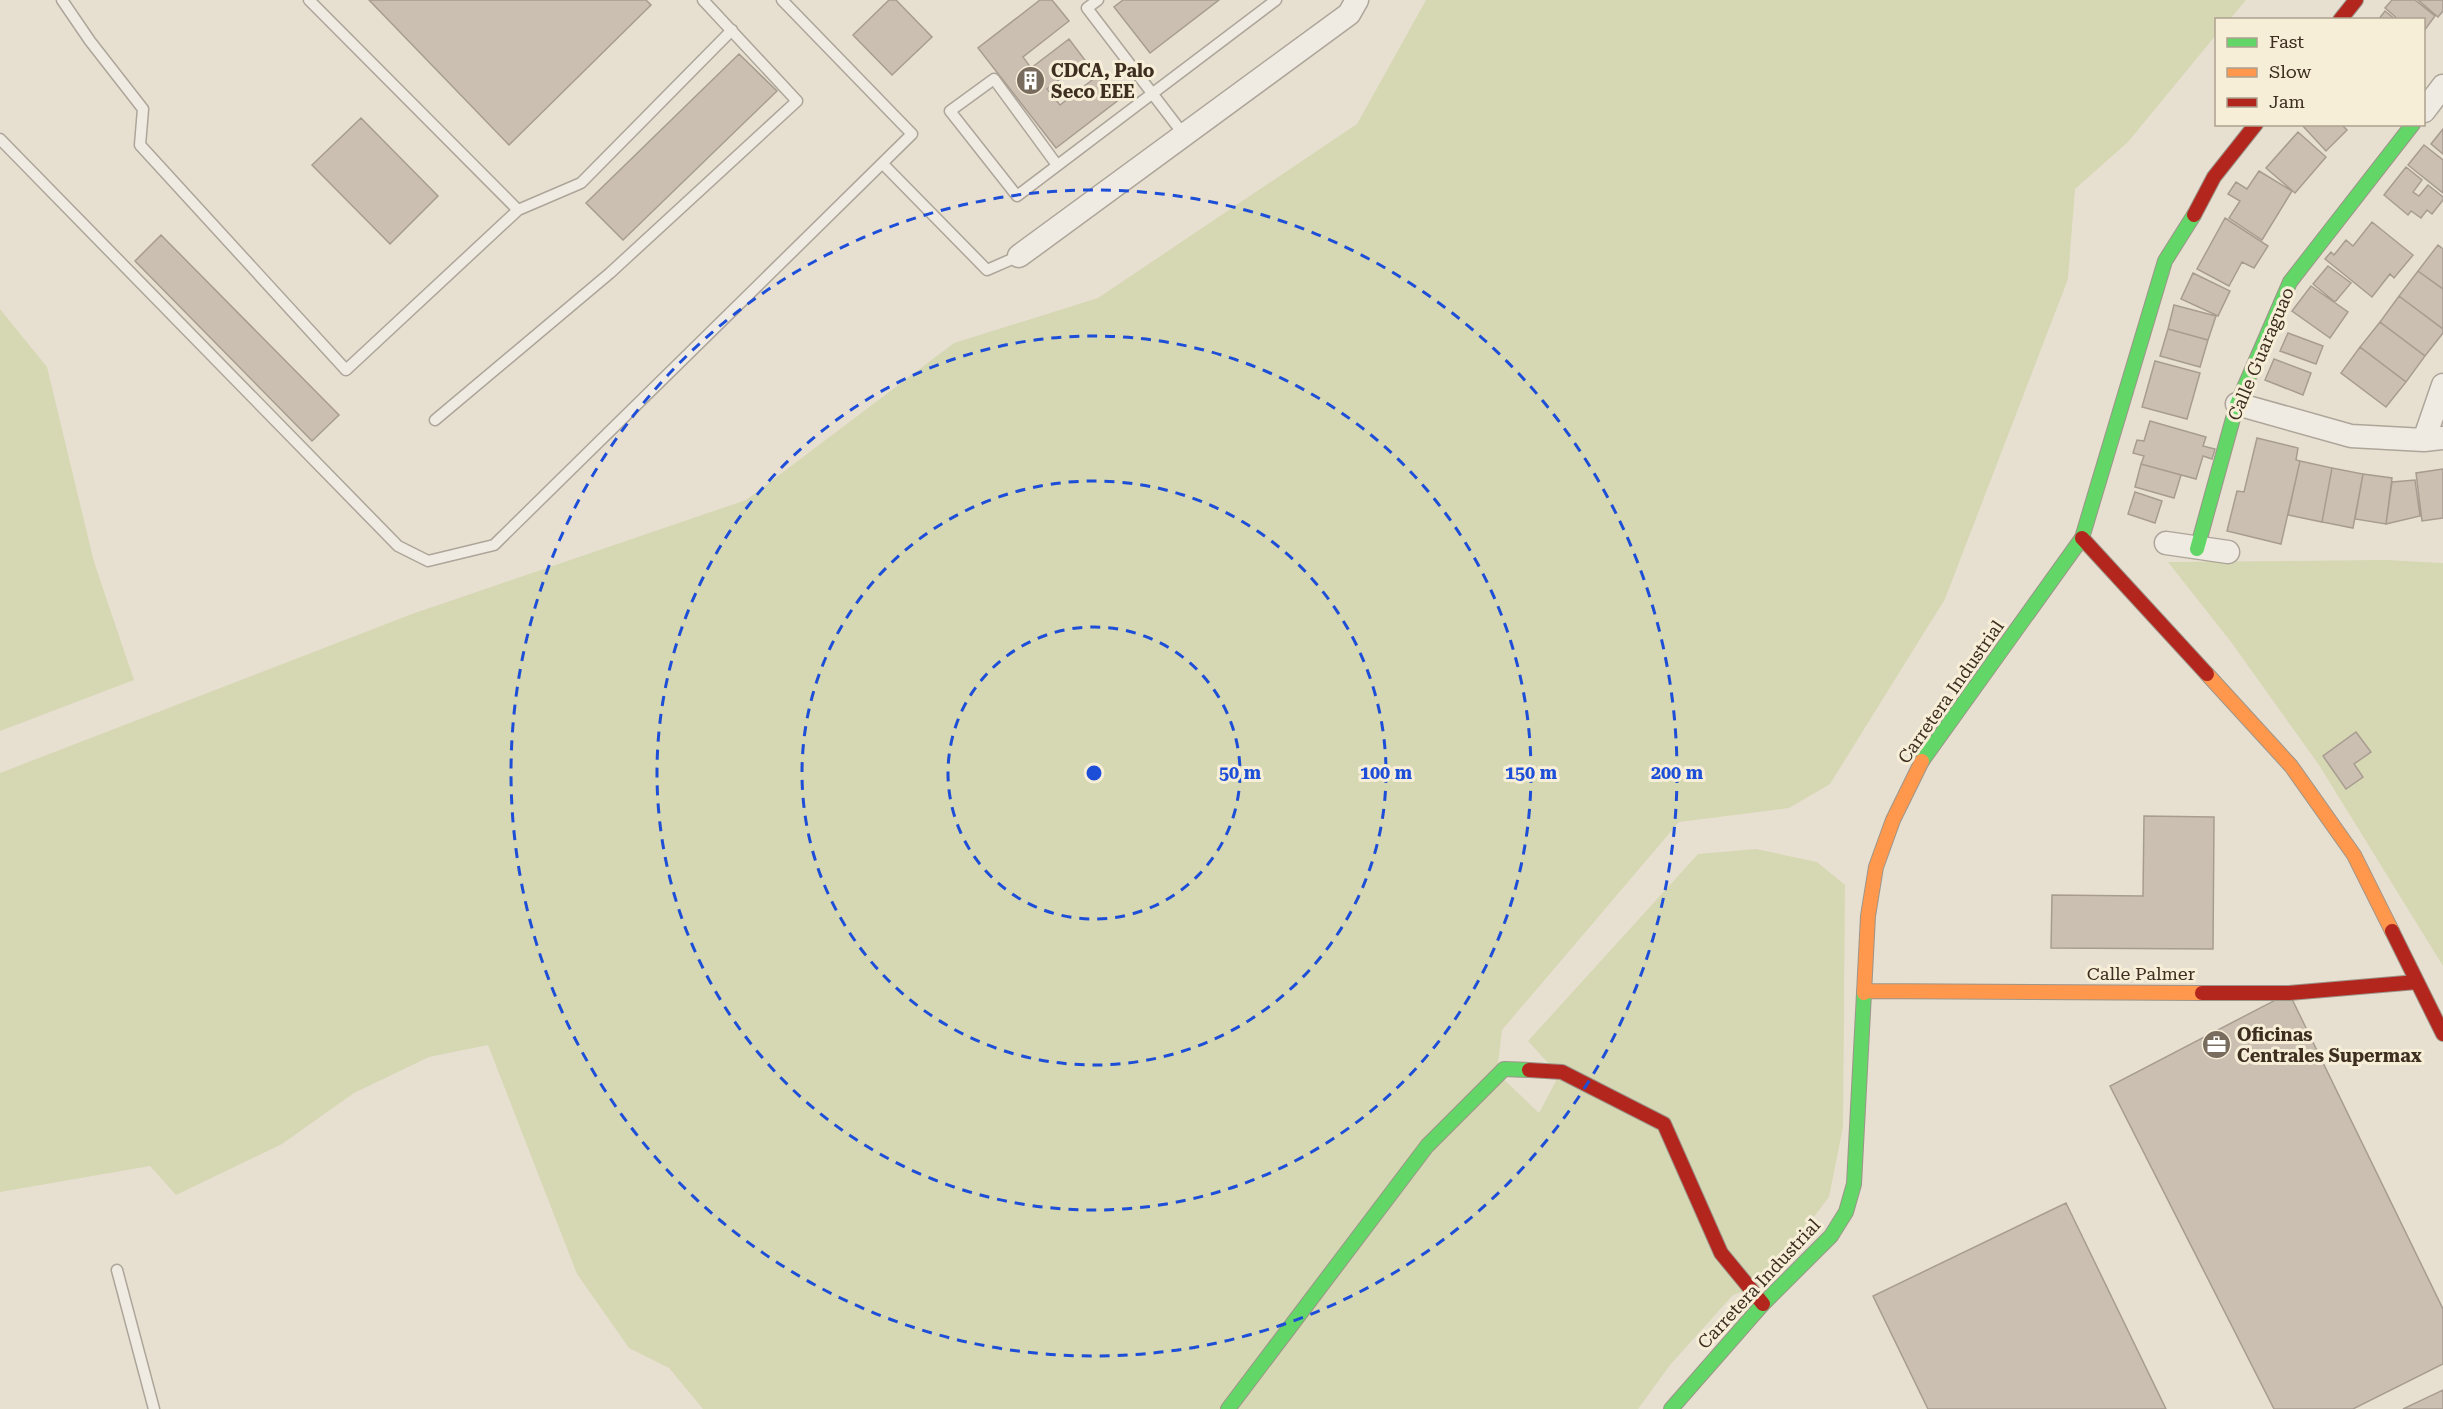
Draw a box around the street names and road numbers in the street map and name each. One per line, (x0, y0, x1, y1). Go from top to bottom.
street label: Calle Guaraguao (2223, 284, 2298, 424)
street label: Carretera Industrial (1893, 616, 2008, 767)
street label: Calle Palmer (2087, 963, 2195, 984)
street label: Carretera Industrial (1693, 1214, 1825, 1353)

